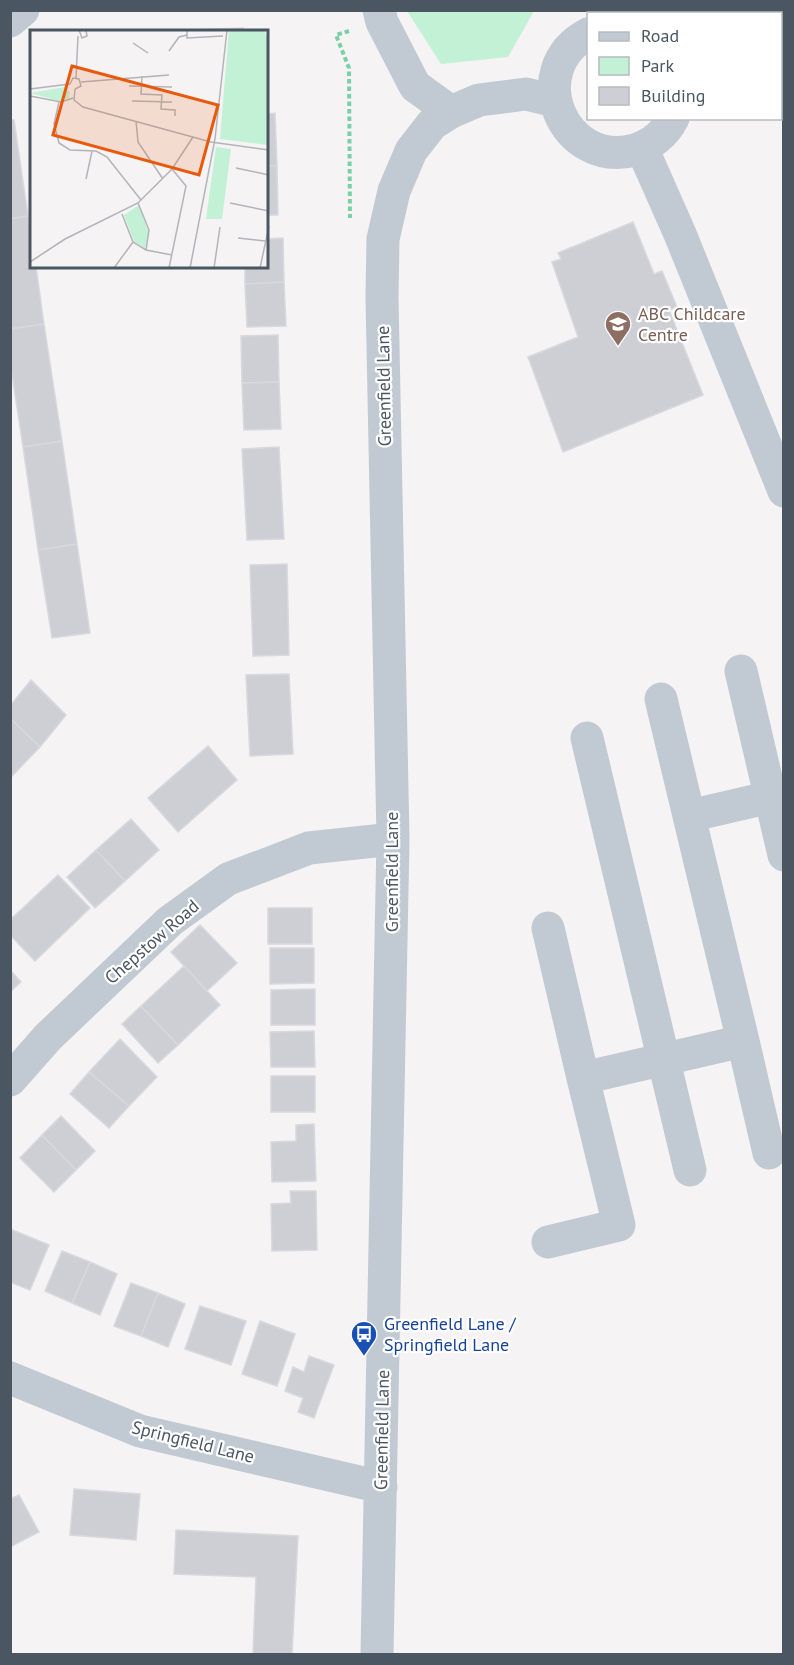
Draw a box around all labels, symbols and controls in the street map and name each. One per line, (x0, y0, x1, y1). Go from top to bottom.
legend (587, 12, 782, 120)
text: Road (641, 24, 679, 47)
inset map (30, 30, 268, 268)
text: Park (641, 54, 674, 77)
text: Building (641, 84, 705, 107)
place label: ABC Childcare Centre (638, 302, 746, 346)
school or university icon: ABC Childcare Centre (603, 309, 633, 347)
street label: Greenfield Lane (371, 326, 396, 446)
street label: Greenfield Lane (380, 812, 403, 932)
street label: Chepstow Road (100, 894, 204, 989)
place label: Greenfield Lane / Springfield Lane (384, 1312, 517, 1356)
bus stop icon: Greenfield Lane / Springfield Lane (349, 1319, 379, 1357)
street label: Greenfield Lane (369, 1370, 394, 1490)
street label: Springfield Lane (130, 1415, 257, 1468)

